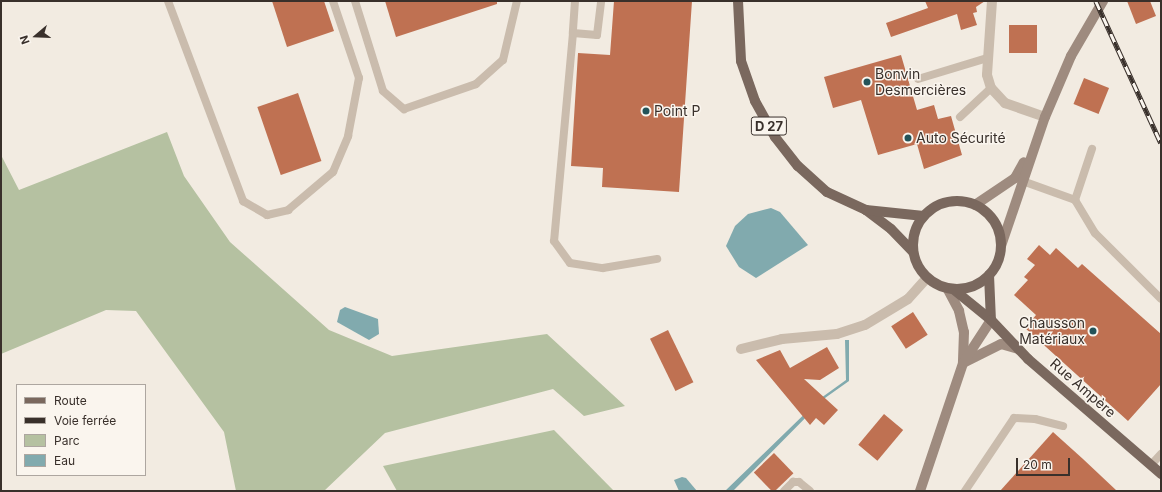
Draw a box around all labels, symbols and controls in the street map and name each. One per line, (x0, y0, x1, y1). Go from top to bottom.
north arrow (16, 16, 56, 56)
text: N (17, 34, 33, 46)
place label: Bonvin Desmercières (875, 66, 966, 98)
marker: Bonvin Desmercières (862, 77, 872, 87)
place label: Point P (654, 103, 700, 119)
marker: Point P (641, 106, 651, 116)
road number: D 27 (750, 115, 788, 137)
place label: Auto Sécurité (916, 130, 1006, 146)
marker: Auto Sécurité (903, 133, 913, 143)
place label: Chausson Matériaux (1019, 315, 1085, 348)
marker: Chausson Matériaux (1088, 326, 1098, 336)
street label: Rue Ampère (1047, 355, 1119, 421)
legend (16, 384, 146, 476)
text: Route (54, 393, 87, 408)
text: Voie ferrée (54, 413, 116, 428)
text: Parc (54, 433, 80, 448)
scale bar (1018, 450, 1072, 476)
text: Eau (54, 453, 75, 468)
text: 20 m (1023, 457, 1052, 472)

